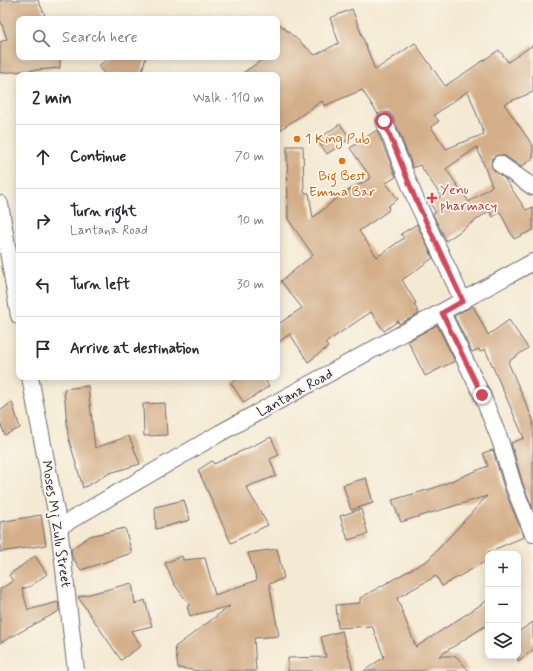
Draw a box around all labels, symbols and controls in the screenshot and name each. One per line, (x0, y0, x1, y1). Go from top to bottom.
search box (16, 16, 280, 60)
icon: search (30, 27, 52, 49)
text: Search here (62, 28, 138, 48)
text: 2 min (32, 87, 72, 109)
text: Walk · 110 m (193, 90, 264, 107)
route start (375, 112, 393, 130)
place label: 1 King Pub (305, 130, 370, 149)
marker: 1 King Pub (292, 134, 302, 144)
icon: ahead (32, 146, 54, 168)
text: Continue (70, 147, 126, 167)
text: 70 m (235, 148, 264, 165)
marker: Big Best Emma Bar (337, 156, 347, 166)
place label: Big Best Emma Bar (309, 167, 375, 201)
place label: Yenu pharmacy (440, 181, 497, 215)
marker: Yenu pharmacy (427, 193, 437, 203)
text: Turn right (70, 202, 137, 222)
icon: right (32, 210, 54, 232)
text: 10 m (237, 212, 264, 229)
text: Lantana Road (70, 222, 148, 239)
icon: left (32, 274, 54, 296)
text: Turn left (70, 275, 130, 295)
text: 30 m (237, 276, 264, 293)
icon: arrive (32, 338, 54, 360)
text: Arrive at destination (70, 339, 199, 359)
street label: Lantana Road (254, 365, 336, 421)
route end (473, 386, 491, 404)
street label: Moses Mj Zulu Street (37, 459, 75, 589)
map controls (485, 551, 521, 659)
button: + (485, 551, 521, 587)
button: − (485, 587, 521, 623)
button: layers (485, 623, 521, 659)

